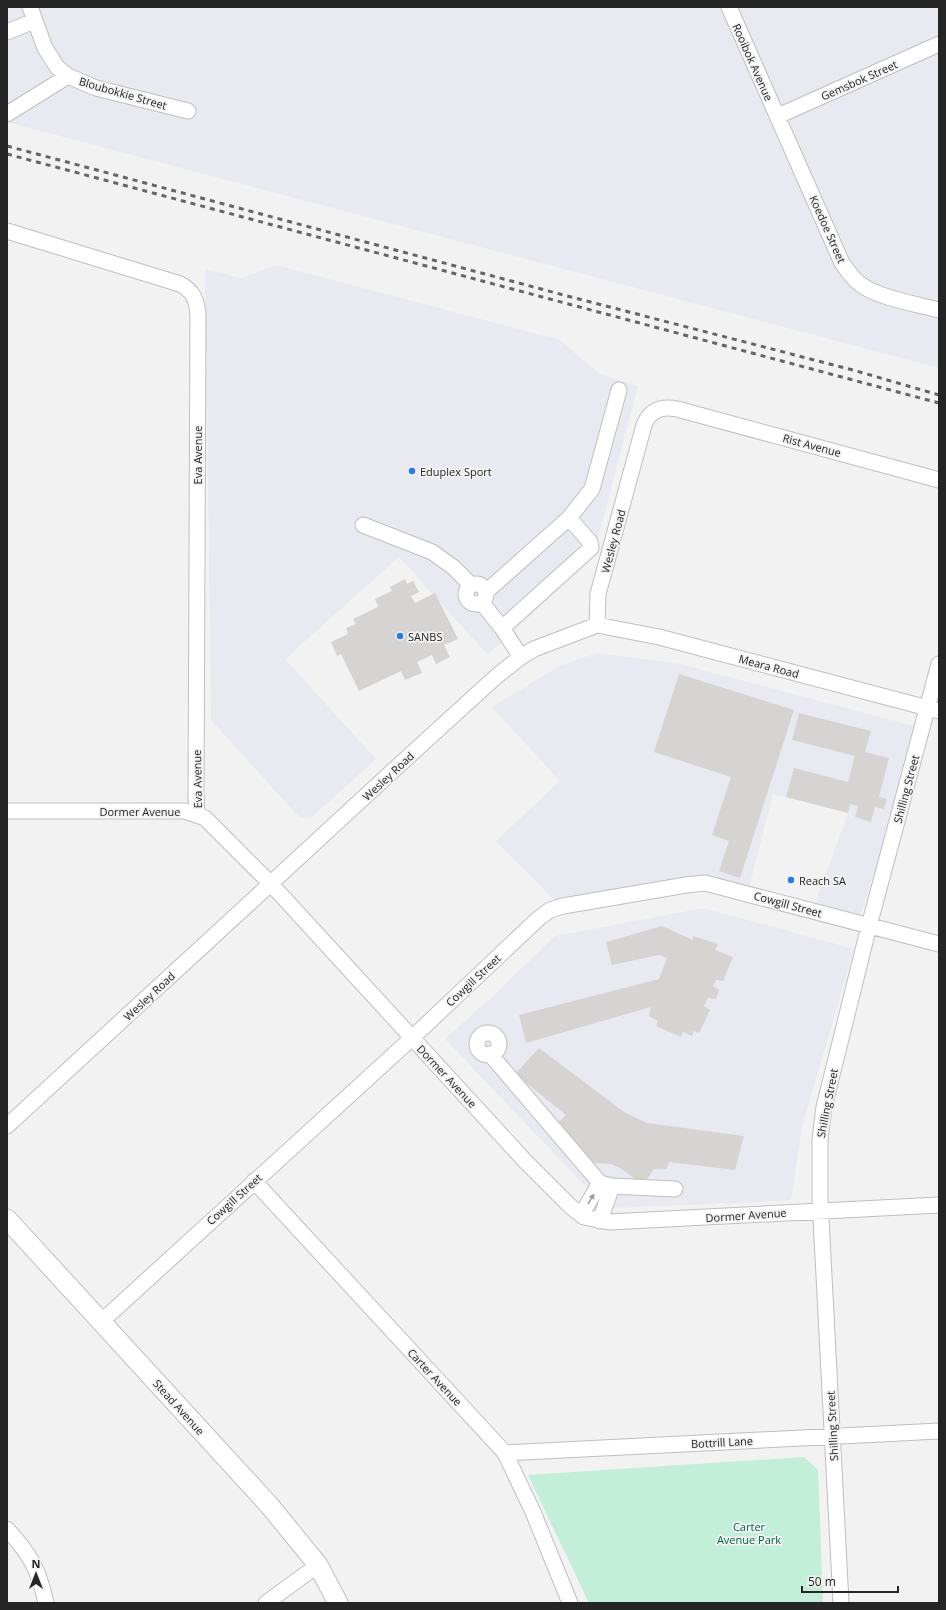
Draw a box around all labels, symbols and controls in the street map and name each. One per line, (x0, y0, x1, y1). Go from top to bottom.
street label: Rooibok Avenue (729, 21, 777, 103)
street label: Gemsbok Street (818, 56, 900, 104)
street label: Bloubokkie Street (77, 73, 169, 113)
street label: Koedoe Street (806, 193, 850, 265)
street label: Eva Avenue (190, 426, 205, 484)
street label: Rist Avenue (781, 430, 843, 460)
place label: Eduplex Sport (420, 464, 492, 479)
marker: Eduplex Sport (407, 466, 417, 476)
street label: Wesley Road (597, 508, 629, 574)
place label: SANBS (408, 629, 442, 644)
marker: SANBS (395, 631, 405, 641)
street label: Meara Road (737, 651, 801, 681)
street label: Wesley Road (359, 748, 417, 804)
street label: Eva Avenue (189, 749, 205, 809)
street label: Shilling Street (890, 753, 922, 825)
street label: Dormer Avenue (99, 804, 181, 819)
place label: Reach SA (799, 873, 846, 888)
marker: Reach SA (786, 875, 796, 885)
street label: Cowgill Street (752, 888, 824, 920)
street label: Cowgill Street (442, 951, 504, 1009)
street label: Wesley Road (120, 968, 178, 1024)
street label: Dormer Avenue (414, 1041, 480, 1111)
street label: Shilling Street (813, 1067, 841, 1139)
street label: Cowgill Street (203, 1170, 265, 1228)
one-way arrow (587, 1194, 595, 1204)
street label: Dormer Avenue (705, 1205, 787, 1225)
street label: Carter Avenue (405, 1345, 465, 1409)
street label: Stead Avenue (150, 1376, 208, 1438)
street label: Shilling Street (823, 1390, 841, 1461)
street label: Bottrill Lane (691, 1433, 753, 1451)
park label: Carter Avenue Park (717, 1519, 781, 1547)
north arrow (16, 1554, 56, 1594)
text: N (32, 1556, 40, 1571)
scale bar (802, 1568, 898, 1594)
text: 50 m (808, 1573, 836, 1590)

